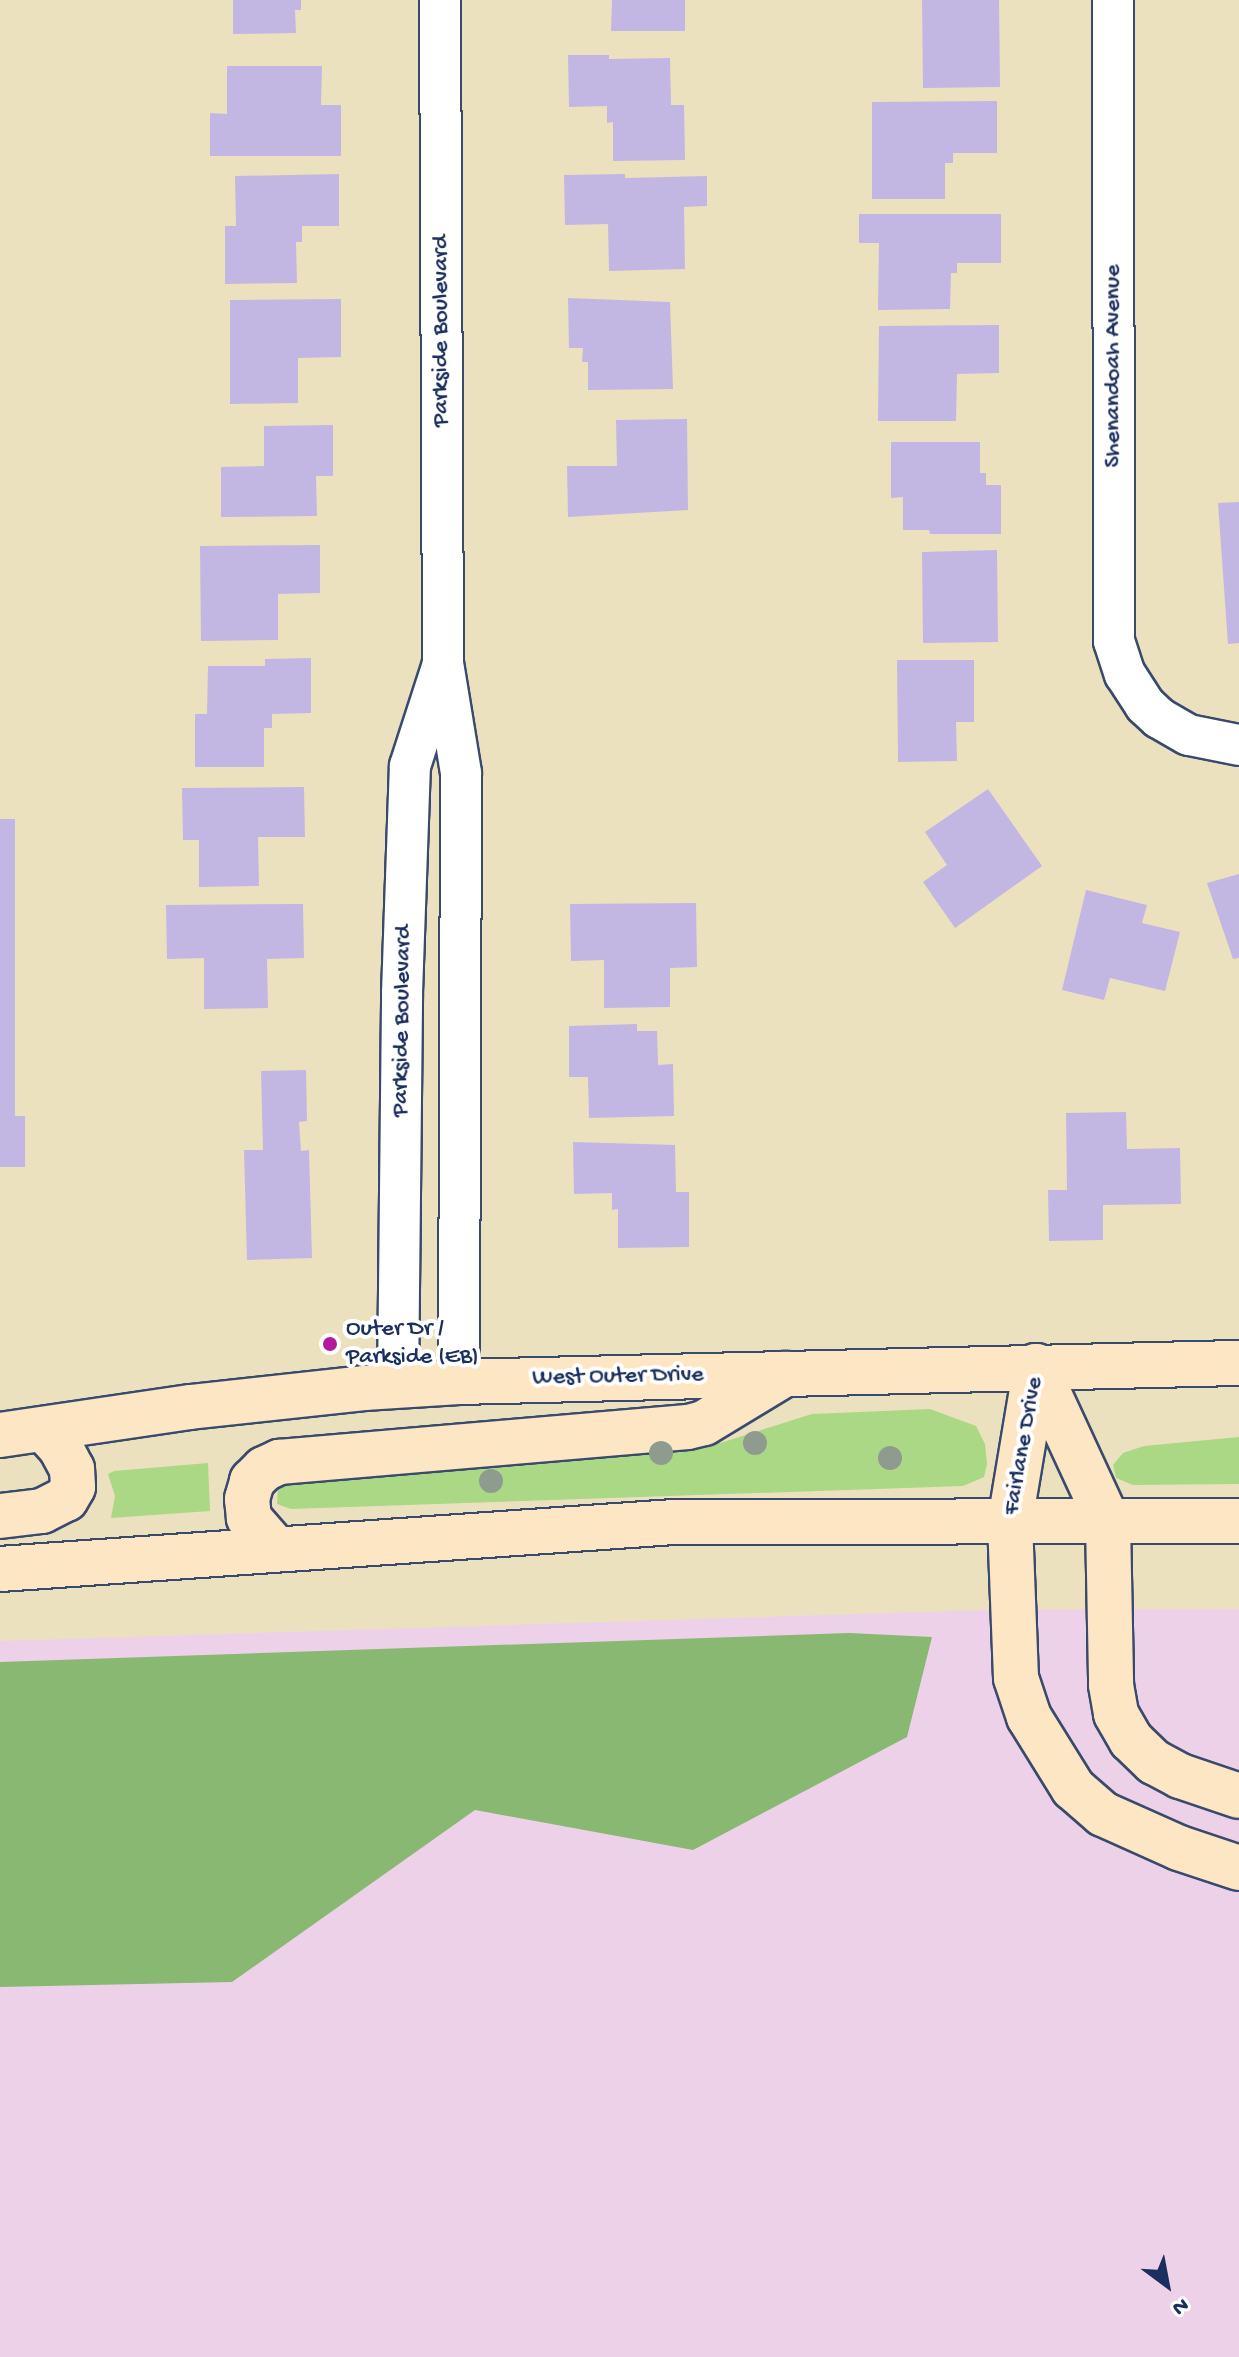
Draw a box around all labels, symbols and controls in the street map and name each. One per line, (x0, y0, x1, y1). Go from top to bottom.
street label: Parkside Boulevard (428, 235, 456, 427)
street label: Shenandoah Avenue (1100, 264, 1128, 468)
street label: Parkside Boulevard (387, 925, 419, 1117)
place label: Outer Dr / Parkside (EB) (346, 1316, 479, 1372)
marker: Outer Dr / Parkside (EB) (321, 1335, 339, 1353)
street label: West Outer Drive (532, 1361, 704, 1393)
street label: Fairlane Drive (998, 1375, 1050, 1517)
north arrow (1127, 2245, 1207, 2325)
text: N (1167, 2291, 1193, 2320)

